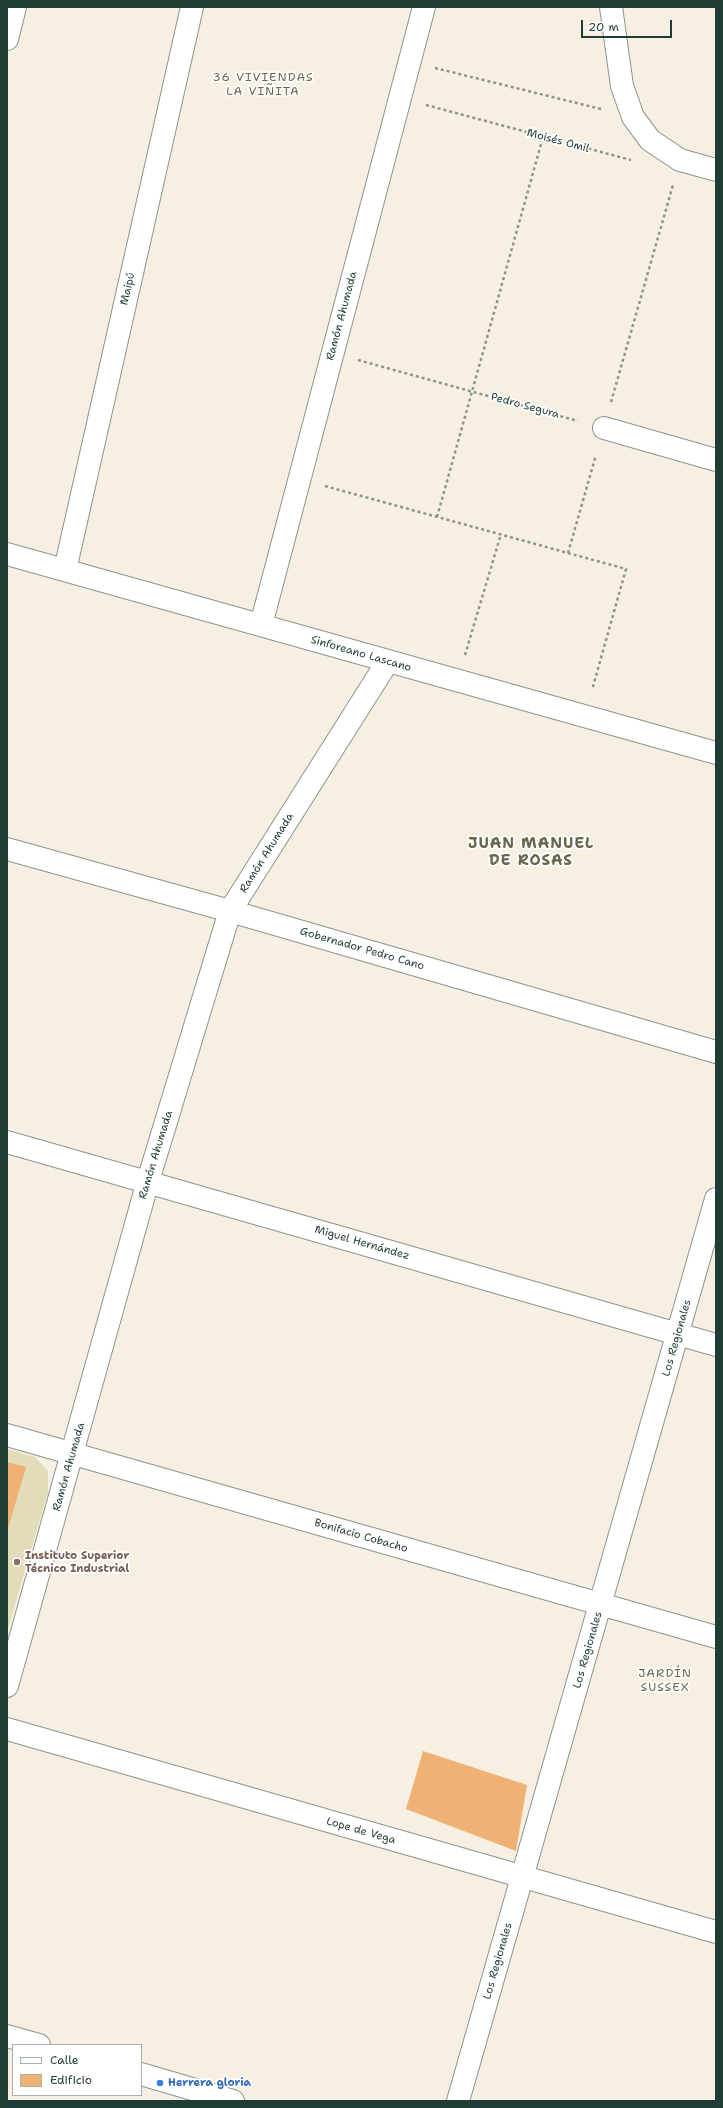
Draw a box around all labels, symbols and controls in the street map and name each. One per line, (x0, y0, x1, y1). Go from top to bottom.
scale bar (583, 12, 674, 38)
text: 20 m (588, 19, 619, 35)
district label: 36 VIVIENDAS LA VIÑITA (212, 71, 314, 99)
street label: Moisés Omil (525, 126, 591, 156)
street label: Ramón Ahumada (324, 270, 360, 362)
street label: Maipú (118, 271, 138, 307)
street label: Pedro Segura (489, 391, 561, 421)
street label: Sinforeano Lascano (309, 633, 413, 675)
street label: Ramón Ahumada (237, 811, 297, 895)
district label: JUAN MANUEL DE ROSAS (468, 835, 594, 870)
street label: Gobernador Pedro Cano (298, 925, 426, 973)
street label: Ramón Ahumada (136, 1109, 176, 1201)
street label: Miguel Hernández (313, 1223, 411, 1263)
street label: Los Regionales (660, 1298, 694, 1378)
street label: Ramón Ahumada (50, 1421, 88, 1513)
street label: Bonifacio Cobacho (313, 1516, 409, 1556)
place label: Instituto Superior Técnico Industrial (25, 1549, 129, 1575)
marker: Instituto Superior Técnico Industrial (12, 1557, 22, 1567)
street label: Los Regionales (571, 1610, 605, 1690)
district label: JARDÍN SUSSEX (638, 1667, 692, 1695)
street label: Lope de Vega (325, 1815, 397, 1847)
street label: Los Regionales (481, 1921, 515, 2001)
legend (12, 2044, 142, 2096)
text: Calle (50, 2052, 79, 2068)
text: Edificio (50, 2072, 92, 2088)
place label: Herrera gloria (168, 2076, 251, 2090)
marker: Herrera gloria (155, 2078, 165, 2088)

